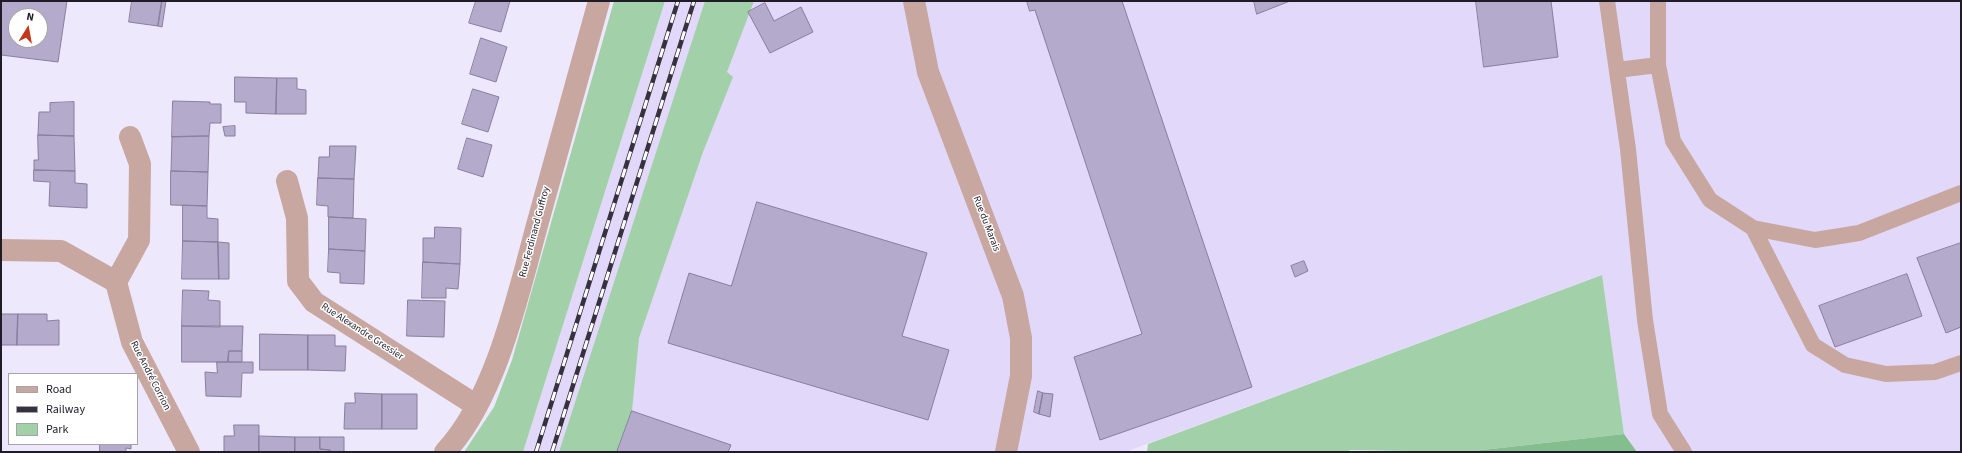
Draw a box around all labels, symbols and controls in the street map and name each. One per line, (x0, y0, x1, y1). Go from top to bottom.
north arrow (8, 8, 48, 48)
text: N (25, 9, 35, 25)
street label: Rue Ferdinand Guffroy (517, 185, 553, 279)
street label: Rue du Marais (970, 195, 1002, 253)
street label: Rue Alexandre Gressier (319, 301, 405, 363)
street label: Rue André Corrion (127, 339, 173, 413)
legend (8, 373, 138, 445)
text: Road (46, 381, 72, 398)
text: Railway (46, 401, 85, 418)
text: Park (46, 421, 68, 438)

